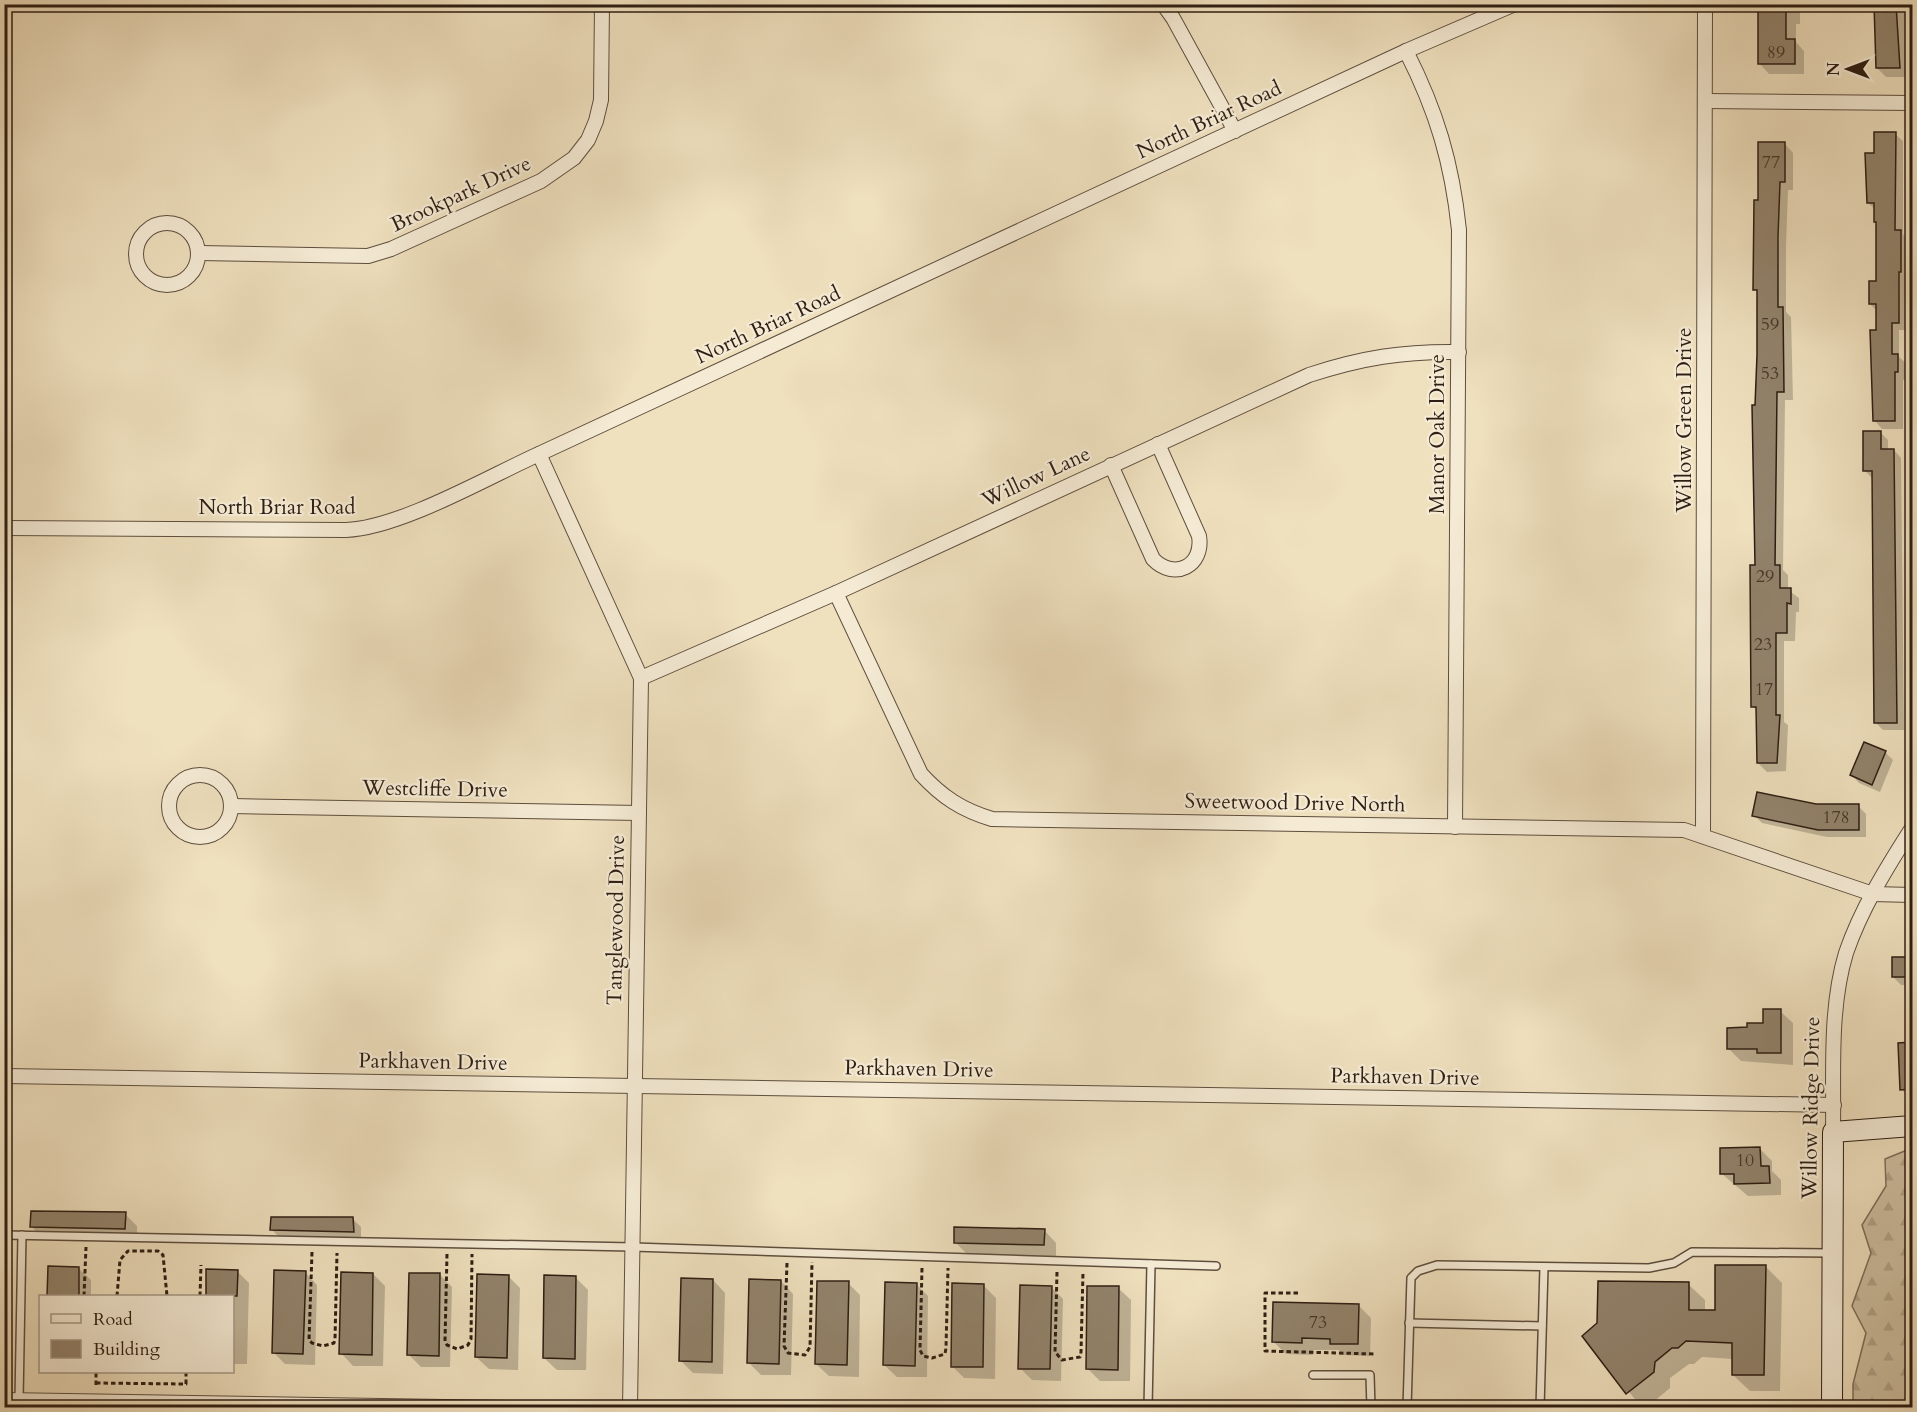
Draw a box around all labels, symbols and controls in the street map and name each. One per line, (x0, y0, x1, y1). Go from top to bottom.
north arrow (1818, 39, 1878, 99)
house number: 89 (1767, 40, 1785, 65)
text: N (1823, 62, 1845, 76)
street label: North Briar Road (1132, 74, 1286, 166)
street label: Brookpark Drive (386, 149, 536, 239)
house number: 77 (1762, 150, 1780, 175)
street label: North Briar Road (691, 279, 845, 371)
house number: 59 (1761, 312, 1779, 337)
street label: Willow Green Drive (1670, 327, 1699, 514)
street label: Manor Oak Drive (1423, 354, 1452, 514)
house number: 53 (1761, 361, 1779, 386)
street label: Willow Lane (976, 439, 1095, 515)
street label: North Briar Road (198, 493, 356, 522)
house number: 29 (1756, 564, 1774, 589)
house number: 23 (1754, 632, 1772, 657)
house number: 17 (1755, 677, 1773, 702)
street label: Westcliffe Drive (361, 773, 508, 805)
street label: Sweetwood Drive North (1184, 787, 1406, 819)
house number: 178 (1822, 805, 1850, 830)
street label: Tanglewood Drive (600, 835, 632, 1005)
street label: Willow Ridge Drive (1795, 1016, 1827, 1201)
street label: Parkhaven Drive (358, 1046, 508, 1078)
street label: Parkhaven Drive (844, 1053, 994, 1085)
street label: Parkhaven Drive (1330, 1061, 1480, 1093)
house number: 10 (1736, 1148, 1754, 1173)
legend (39, 1295, 234, 1373)
text: Road (93, 1307, 133, 1332)
house number: 73 (1309, 1310, 1327, 1335)
text: Building (93, 1337, 161, 1362)

